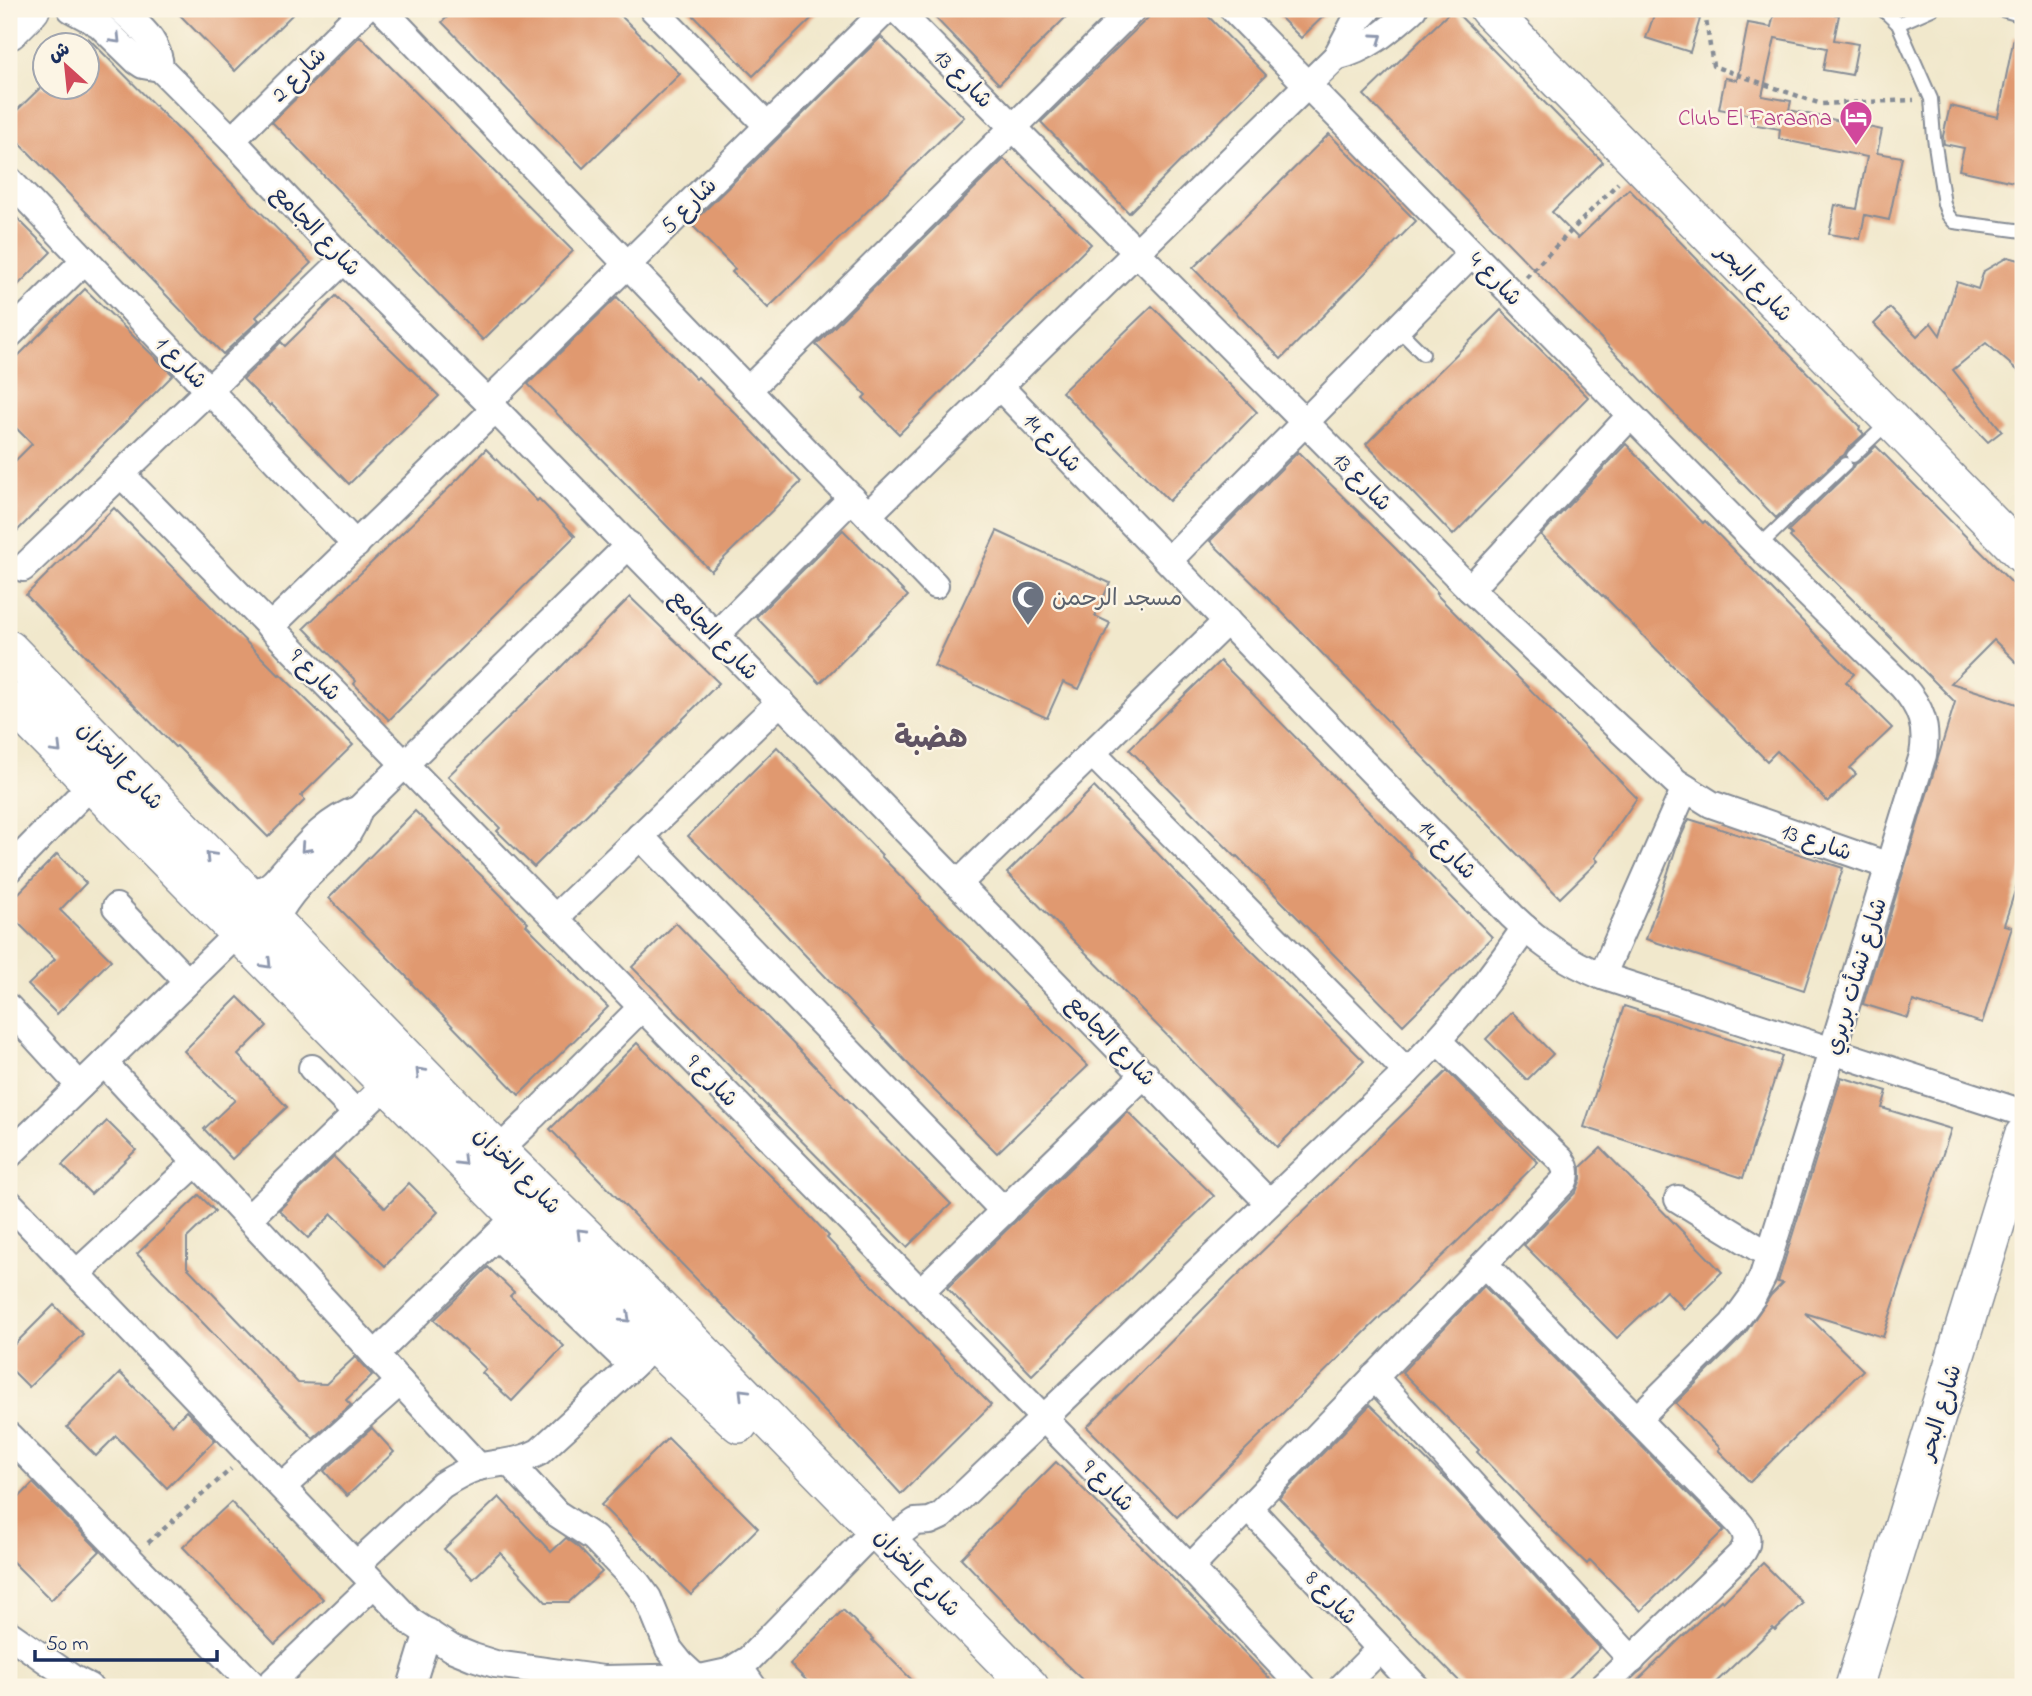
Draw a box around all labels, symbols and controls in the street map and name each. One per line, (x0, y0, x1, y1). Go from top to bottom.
one-way arrow (107, 31, 120, 44)
north arrow (32, 32, 102, 102)
one-way arrow (1370, 34, 1383, 47)
text: ش (44, 36, 75, 70)
street label: شارع 2 (264, 40, 335, 111)
street label: شارع 13 (925, 43, 999, 117)
hotel icon: Club El Faraana (1837, 98, 1875, 147)
place label: Club El Faraana (1678, 103, 1832, 136)
street label: شارع 5 (654, 171, 726, 243)
street label: شارع الجامع (263, 179, 367, 285)
street label: شارع البحر (1706, 235, 1799, 331)
street label: شارع 4 (1460, 245, 1529, 315)
street label: شارع 1 (146, 330, 214, 398)
street label: شارع 14 (1014, 406, 1088, 481)
street label: شارع 13 (1324, 446, 1398, 520)
mosque icon: مسجد الرحمن (1009, 578, 1047, 627)
street label: شارع الجامع (661, 583, 765, 689)
place label: مسجد الرحمن (1052, 583, 1182, 616)
street label: شارع 9 (281, 642, 348, 710)
street label: شارع الخزان (68, 715, 170, 819)
district label: هضبة (894, 718, 968, 762)
one-way arrow (48, 741, 61, 754)
street label: شارع 14 (1409, 813, 1483, 888)
street label: شارع 13 (1777, 816, 1856, 871)
one-way arrow (301, 840, 313, 853)
one-way arrow (206, 851, 219, 864)
street label: شارع نشأت بربري (1818, 894, 1897, 1059)
one-way arrow (259, 956, 272, 969)
street label: شارع الجامع (1058, 989, 1162, 1095)
street label: شارع 9 (678, 1048, 745, 1116)
one-way arrow (416, 1067, 429, 1080)
street label: شارع الخزان (465, 1120, 568, 1223)
one-way arrow (453, 1152, 466, 1165)
one-way arrow (577, 1228, 590, 1241)
one-way arrow (618, 1309, 631, 1322)
street label: شارع البحر (1911, 1361, 1972, 1467)
one-way arrow (738, 1388, 751, 1401)
street label: شارع 9 (1073, 1453, 1141, 1521)
street label: شارع الخزان (865, 1522, 967, 1626)
street label: شارع 8 (1296, 1564, 1364, 1633)
scale bar (35, 1619, 217, 1663)
text: 50 m (46, 1630, 89, 1660)

